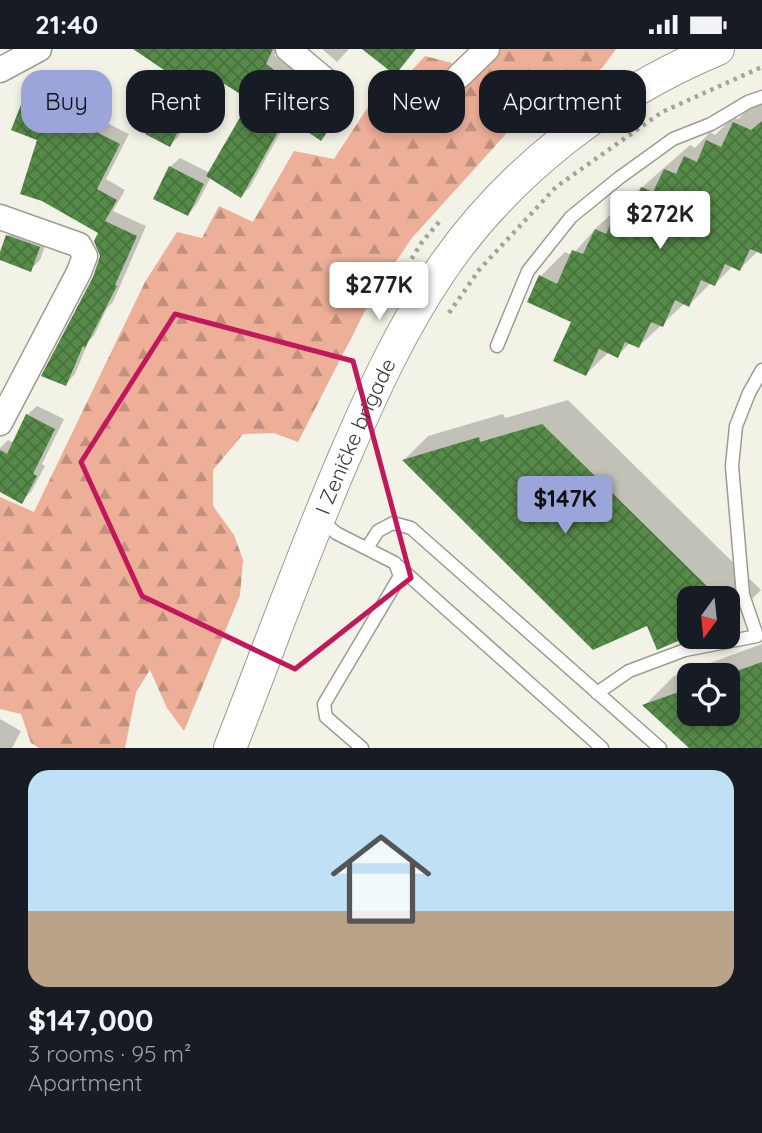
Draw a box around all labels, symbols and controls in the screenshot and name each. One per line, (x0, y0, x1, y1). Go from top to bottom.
text: 21:40 (35, 8, 98, 41)
chip: Buy (21, 70, 112, 133)
chip: Rent (126, 70, 225, 133)
chip: Filters (239, 70, 354, 133)
chip: New (368, 70, 465, 133)
chip: Apartment (479, 70, 646, 133)
pin: $272K (611, 191, 709, 251)
text: $272K (626, 199, 694, 228)
pin: $277K (330, 263, 428, 322)
text: $277K (345, 270, 413, 299)
street label: I Zeničke brigade (309, 354, 401, 518)
pin: $147K (516, 477, 614, 536)
text: $147K (533, 484, 597, 513)
north arrow (677, 586, 740, 649)
map controls (677, 586, 740, 726)
button: locate (677, 663, 740, 726)
icon: home (318, 816, 444, 942)
text: $147,000 (28, 1001, 153, 1039)
text: 3 rooms · 95 m² (28, 1039, 191, 1068)
text: Apartment (28, 1068, 142, 1097)

